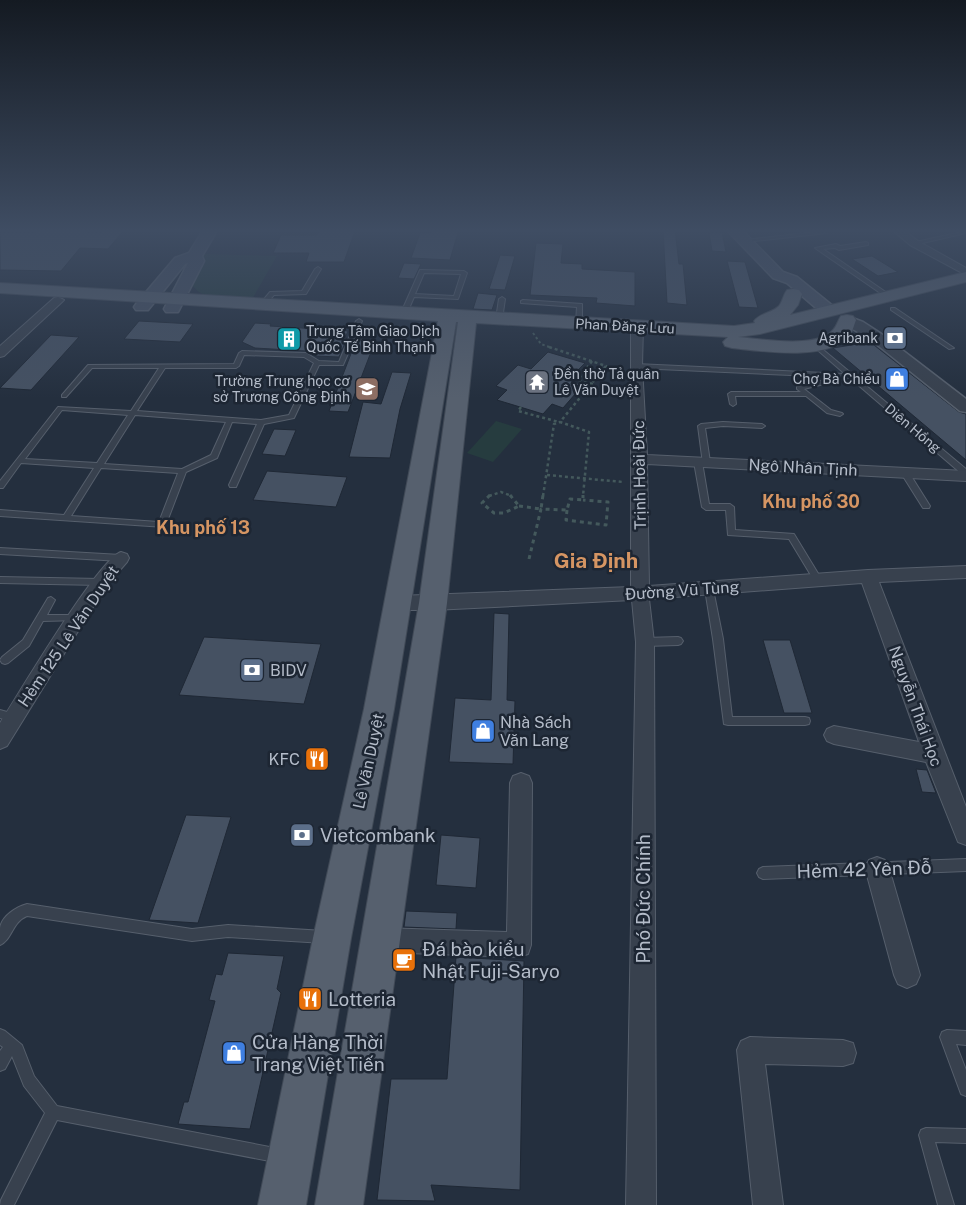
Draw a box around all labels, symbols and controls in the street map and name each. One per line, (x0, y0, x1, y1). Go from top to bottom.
street label: Phan Đăng Lưu (575, 315, 675, 337)
place label: Trung Tâm Giao Dịch Quốc Tế Binh Thạnh (306, 323, 440, 355)
bank icon: Agribank (882, 325, 908, 351)
building icon: Trung Tâm Giao Dịch Quốc Tế Binh Thạnh (276, 326, 302, 352)
place label: Agribank (819, 330, 878, 346)
place label: Đền thờ Tả quân Lê Văn Duyệt (554, 366, 659, 398)
shop icon: Chợ Bà Chiểu (884, 366, 910, 392)
temple icon: Đền thờ Tả quân Lê Văn Duyệt (524, 369, 550, 395)
place label: Chợ Bà Chiểu (793, 371, 880, 387)
place label: Trường Trung học cơ sở Trương Công Định (213, 373, 351, 405)
school or university icon: Trường Trung học cơ sở Trương Công Định (354, 376, 380, 402)
street label: Diên Hồng (882, 400, 944, 456)
street label: Trịnh Hoài Đức (629, 420, 650, 530)
street label: Ngô Nhân Tịnh (748, 455, 858, 480)
district label: Khu phố 30 (762, 491, 860, 512)
district label: Khu phố 13 (156, 517, 250, 538)
district label: Gia Định (554, 548, 638, 573)
street label: Hẻm 125 Lê Văn Duyệt (14, 562, 123, 711)
street label: Đường Vũ Tùng (624, 577, 740, 604)
street label: Nguyễn Thái Học (885, 643, 946, 769)
bank icon: BIDV (239, 657, 265, 683)
place label: BIDV (270, 661, 307, 680)
street label: Lê Văn Duyệt (349, 712, 388, 811)
place label: Nhà Sách Văn Lang (500, 713, 571, 750)
shop icon: Nhà Sách Văn Lang (470, 718, 496, 744)
restaurant icon: KFC (304, 746, 330, 772)
place label: KFC (269, 750, 300, 769)
bank icon: Vietcombank (289, 822, 315, 848)
place label: Vietcombank (320, 824, 436, 846)
street label: Phó Đức Chính (632, 834, 654, 964)
street label: Hẻm 42 Yên Đỗ (796, 856, 932, 882)
place label: Đá bào kiểu Nhật Fuji-Saryo (422, 938, 560, 982)
cafe icon: Đá bào kiểu Nhật Fuji-Saryo (391, 947, 417, 973)
restaurant icon: Lotteria (297, 986, 323, 1012)
place label: Lotteria (328, 988, 396, 1010)
place label: Cửa Hàng Thời Trang Việt Tiến (252, 1031, 385, 1075)
shop icon: Cửa Hàng Thời Trang Việt Tiến (221, 1040, 247, 1066)

